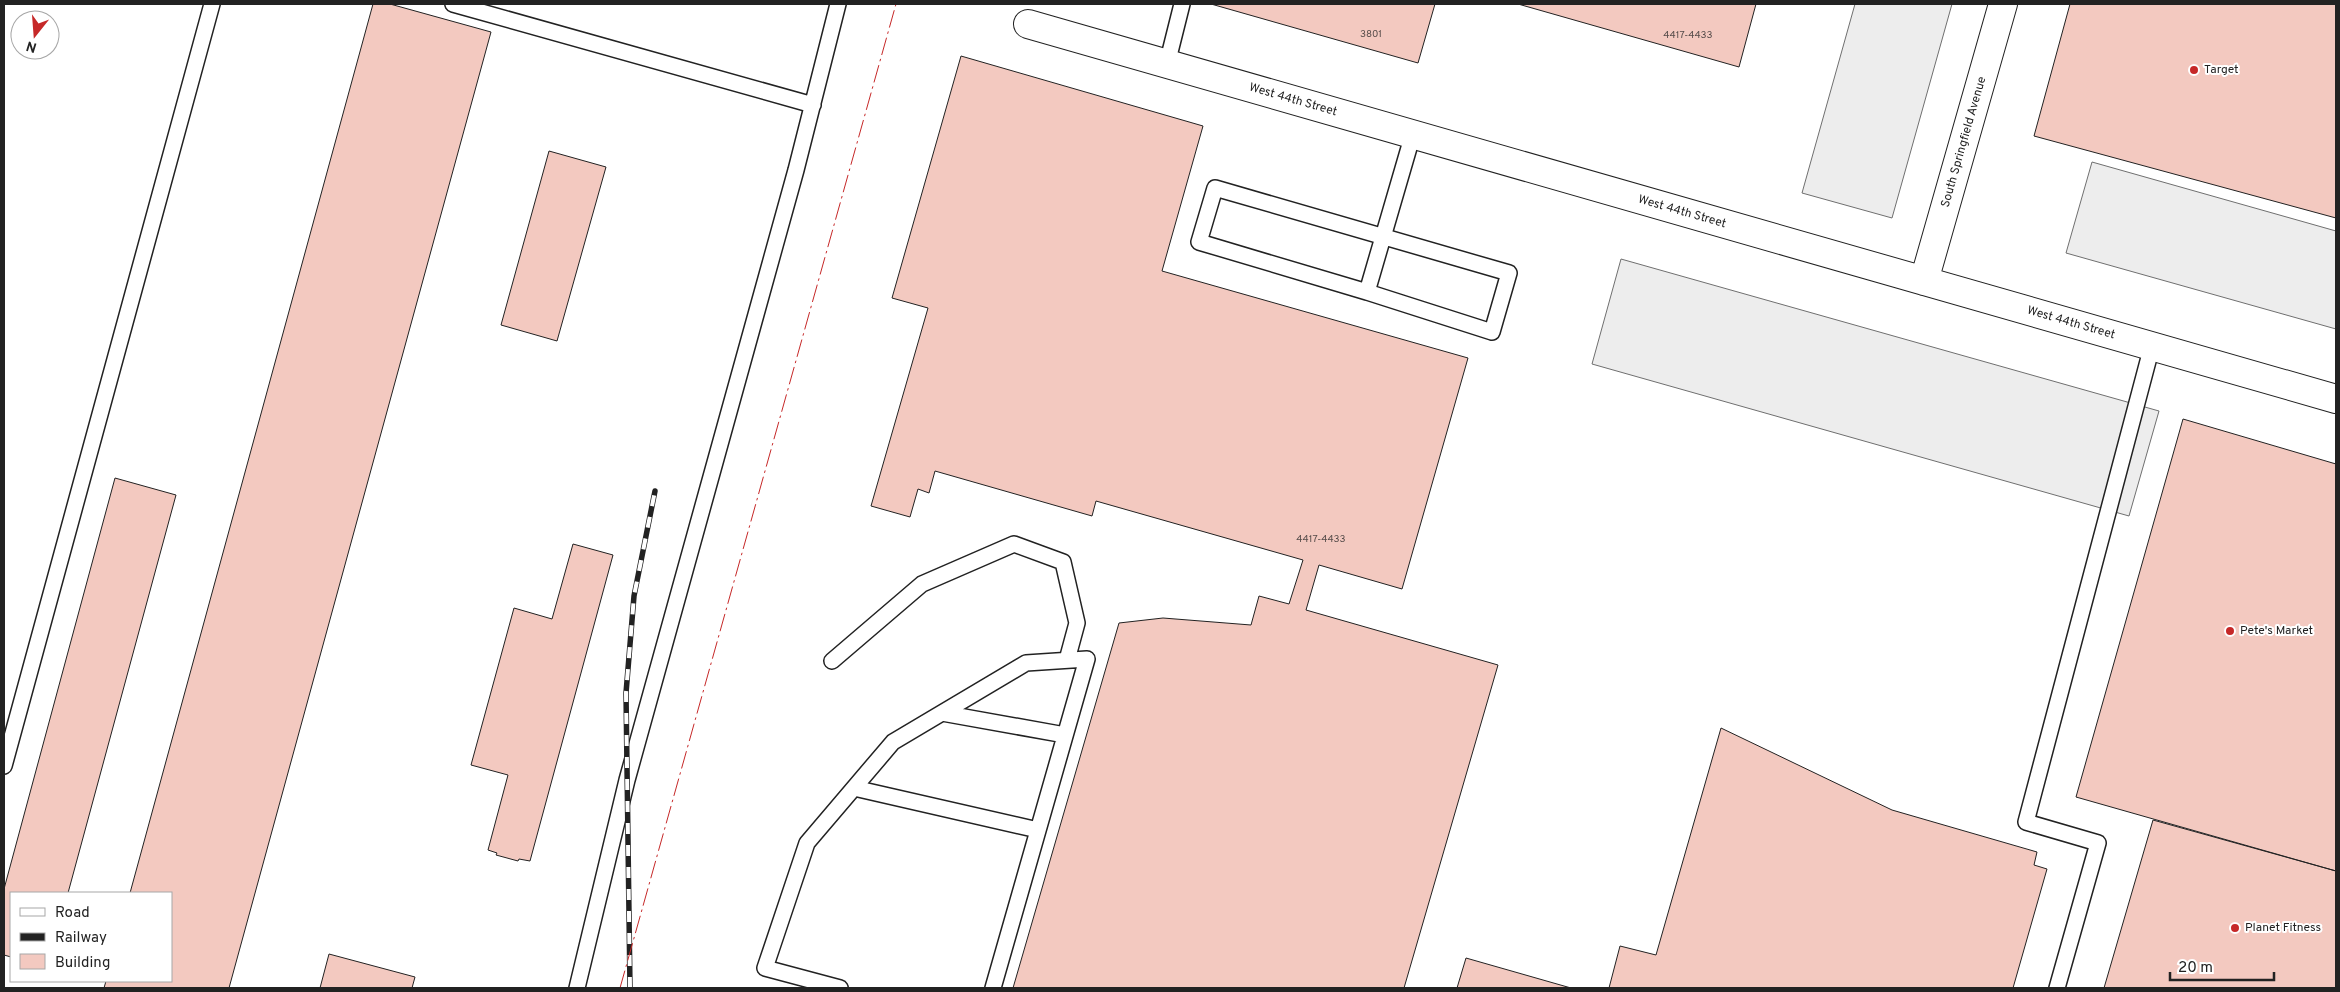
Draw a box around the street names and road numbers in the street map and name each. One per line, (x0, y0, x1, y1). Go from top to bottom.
street label: South Springfield Avenue (1938, 75, 1990, 209)
street label: West 44th Street (1247, 80, 1339, 120)
street label: West 44th Street (1636, 192, 1728, 232)
street label: West 44th Street (2025, 303, 2117, 343)

